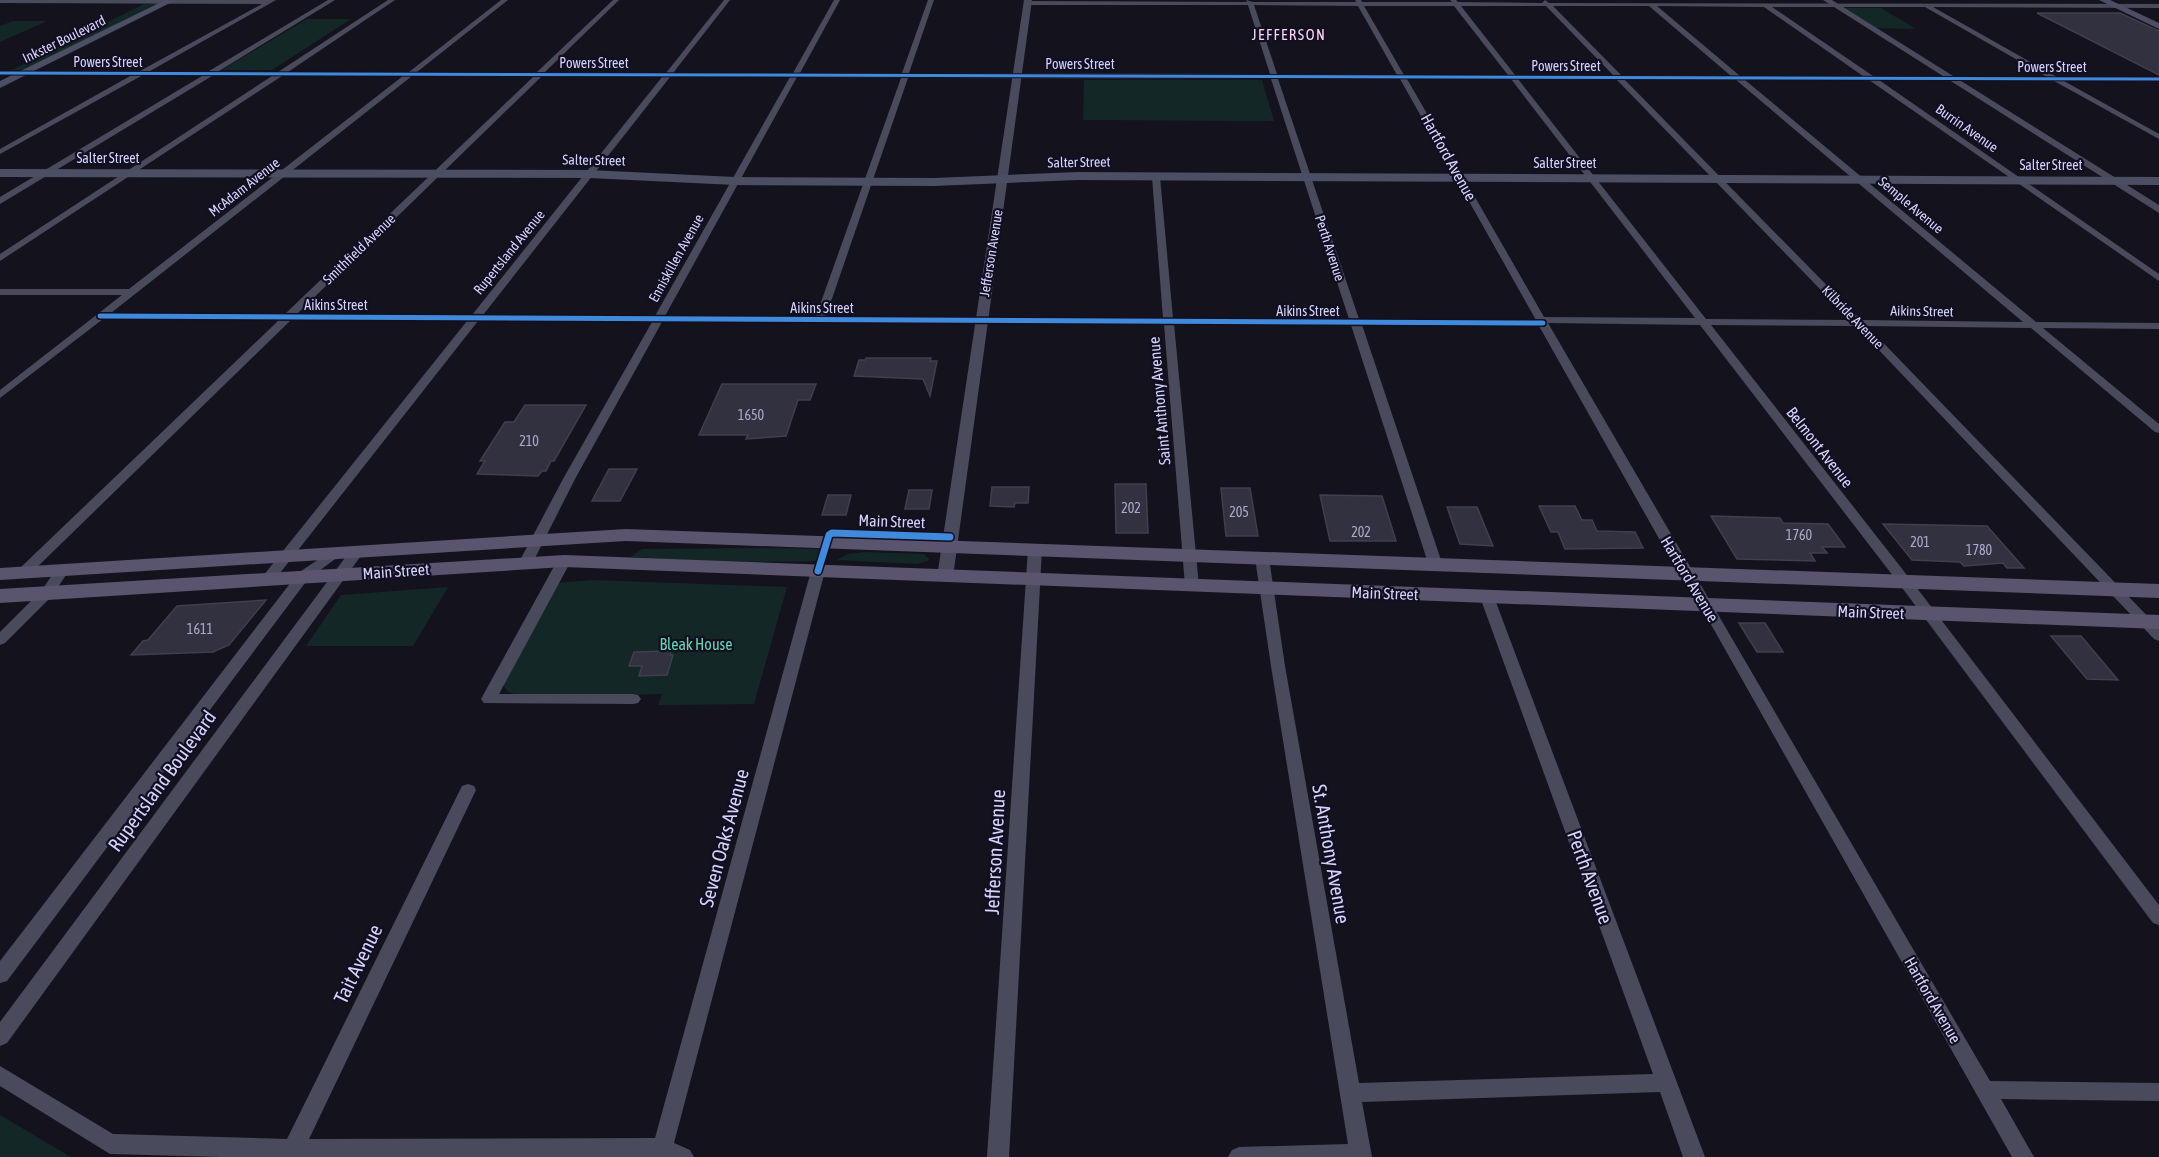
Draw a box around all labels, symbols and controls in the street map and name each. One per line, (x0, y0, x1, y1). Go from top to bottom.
street label: Inkster Boulevard (20, 12, 108, 66)
district label: JEFFERSON (1252, 26, 1326, 43)
street label: Powers Street (73, 54, 143, 70)
street label: Powers Street (559, 55, 629, 71)
street label: Powers Street (1045, 56, 1115, 72)
street label: Powers Street (1531, 58, 1601, 74)
street label: Powers Street (2017, 59, 2087, 75)
street label: Burrin Avenue (1933, 101, 2001, 155)
street label: Hartford Avenue (1418, 110, 1480, 204)
street label: Salter Street (76, 150, 140, 166)
street label: Salter Street (562, 151, 626, 169)
street label: Salter Street (1047, 153, 1111, 171)
street label: McAdam Avenue (205, 154, 283, 220)
street label: Salter Street (1533, 155, 1597, 171)
street label: Salter Street (2019, 157, 2083, 173)
street label: Semple Avenue (1875, 173, 1947, 237)
street label: Rupertsland Avenue (470, 207, 548, 297)
street label: Jefferson Avenue (976, 208, 1006, 298)
street label: Smithfield Avenue (320, 210, 398, 288)
street label: Enniskillen Avenue (645, 211, 707, 305)
street label: Perth Avenue (1312, 213, 1348, 283)
street label: Kilbride Avenue (1819, 282, 1887, 352)
street label: Aikins Street (304, 297, 368, 313)
street label: Aikins Street (790, 300, 854, 316)
street label: Aikins Street (1890, 302, 1954, 320)
street label: Aikins Street (1276, 303, 1340, 319)
street label: Saint Anthony Avenue (1144, 336, 1175, 466)
street label: Belmont Avenue (1783, 403, 1857, 491)
house number: 1650 (738, 407, 765, 423)
house number: 210 (519, 433, 539, 449)
house number: 202 (1121, 500, 1141, 516)
house number: 205 (1229, 504, 1249, 520)
street label: Main Street (858, 511, 926, 531)
house number: 202 (1351, 524, 1371, 540)
house number: 1760 (1786, 527, 1813, 543)
street label: Hartford Avenue (1657, 533, 1723, 625)
house number: 201 (1910, 534, 1930, 550)
house number: 1780 (1966, 542, 1993, 558)
street label: Main Street (362, 560, 430, 582)
street label: Main Street (1351, 583, 1419, 603)
street label: Main Street (1837, 602, 1905, 622)
house number: 1611 (187, 621, 213, 637)
park label: Bleak House (659, 635, 733, 653)
street label: Rupertsland Boulevard (103, 706, 220, 856)
street label: Seven Oaks Avenue (694, 766, 753, 909)
street label: St. Anthony Avenue (1308, 783, 1355, 925)
street label: Jefferson Avenue (980, 789, 1009, 915)
street label: Perth Avenue (1563, 827, 1618, 927)
street label: Tait Avenue (329, 920, 387, 1007)
street label: Hartford Avenue (1901, 954, 1965, 1046)

